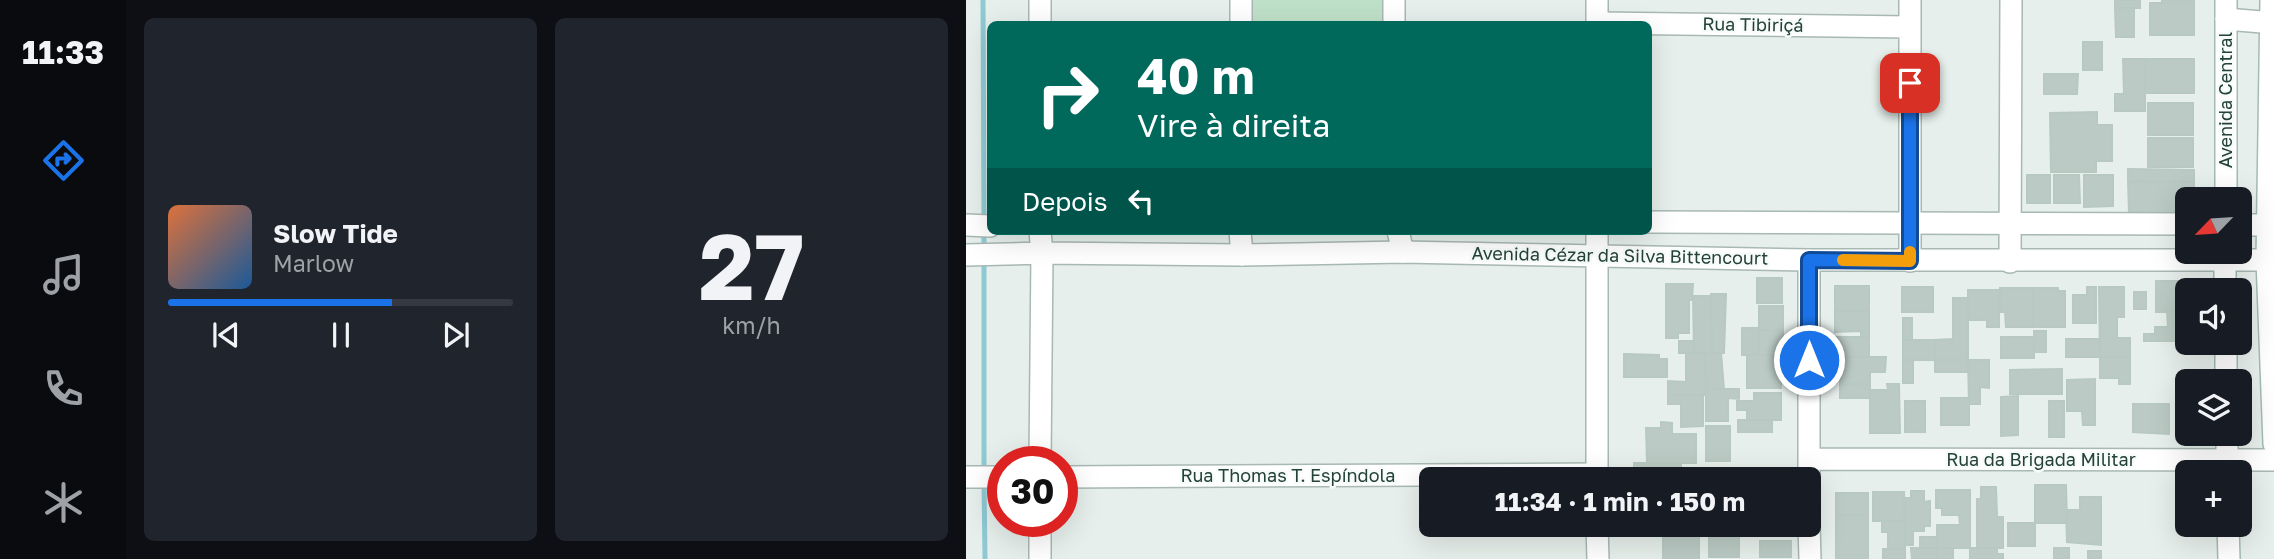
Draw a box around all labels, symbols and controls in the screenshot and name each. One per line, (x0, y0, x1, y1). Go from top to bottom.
street label: Rua Tibiriçá (1702, 12, 1804, 36)
street label: Avenida Central (2214, 32, 2236, 168)
text: 11:33 (22, 33, 104, 71)
text: 40 m (1137, 46, 1255, 105)
icon: right (1022, 49, 1113, 140)
pin (1880, 53, 1940, 113)
icon: arrive (1891, 64, 1929, 102)
text: Vire à direita (1137, 106, 1330, 144)
icon: directions (39, 136, 88, 185)
icon: left (1122, 182, 1160, 220)
text: Depois (1022, 186, 1108, 217)
north arrow (2175, 187, 2252, 264)
map controls (2175, 187, 2252, 537)
text: 27 (699, 211, 804, 320)
text: Slow Tide (273, 218, 398, 249)
street label: Avenida Cézar da Silva Bittencourt (1471, 241, 1769, 269)
text: Marlow (273, 249, 354, 277)
icon: music (39, 250, 88, 299)
button: sound (2175, 278, 2252, 355)
text: km/h (722, 311, 781, 339)
icon: previous (207, 316, 245, 354)
icon: pause (322, 316, 360, 354)
icon: next (437, 316, 475, 354)
position arrow (1772, 323, 1846, 397)
icon: phone (39, 364, 88, 413)
button: layers (2175, 369, 2252, 446)
speed limit sign: 30 (987, 446, 1078, 537)
street label: Rua da Brigada Militar (1946, 448, 2136, 470)
button: + (2175, 460, 2252, 537)
street label: Rua Thomas T. Espíndola (1181, 464, 1395, 486)
icon: climate (39, 478, 88, 527)
text: 11:34 · 1 min · 150 m (1495, 486, 1745, 517)

